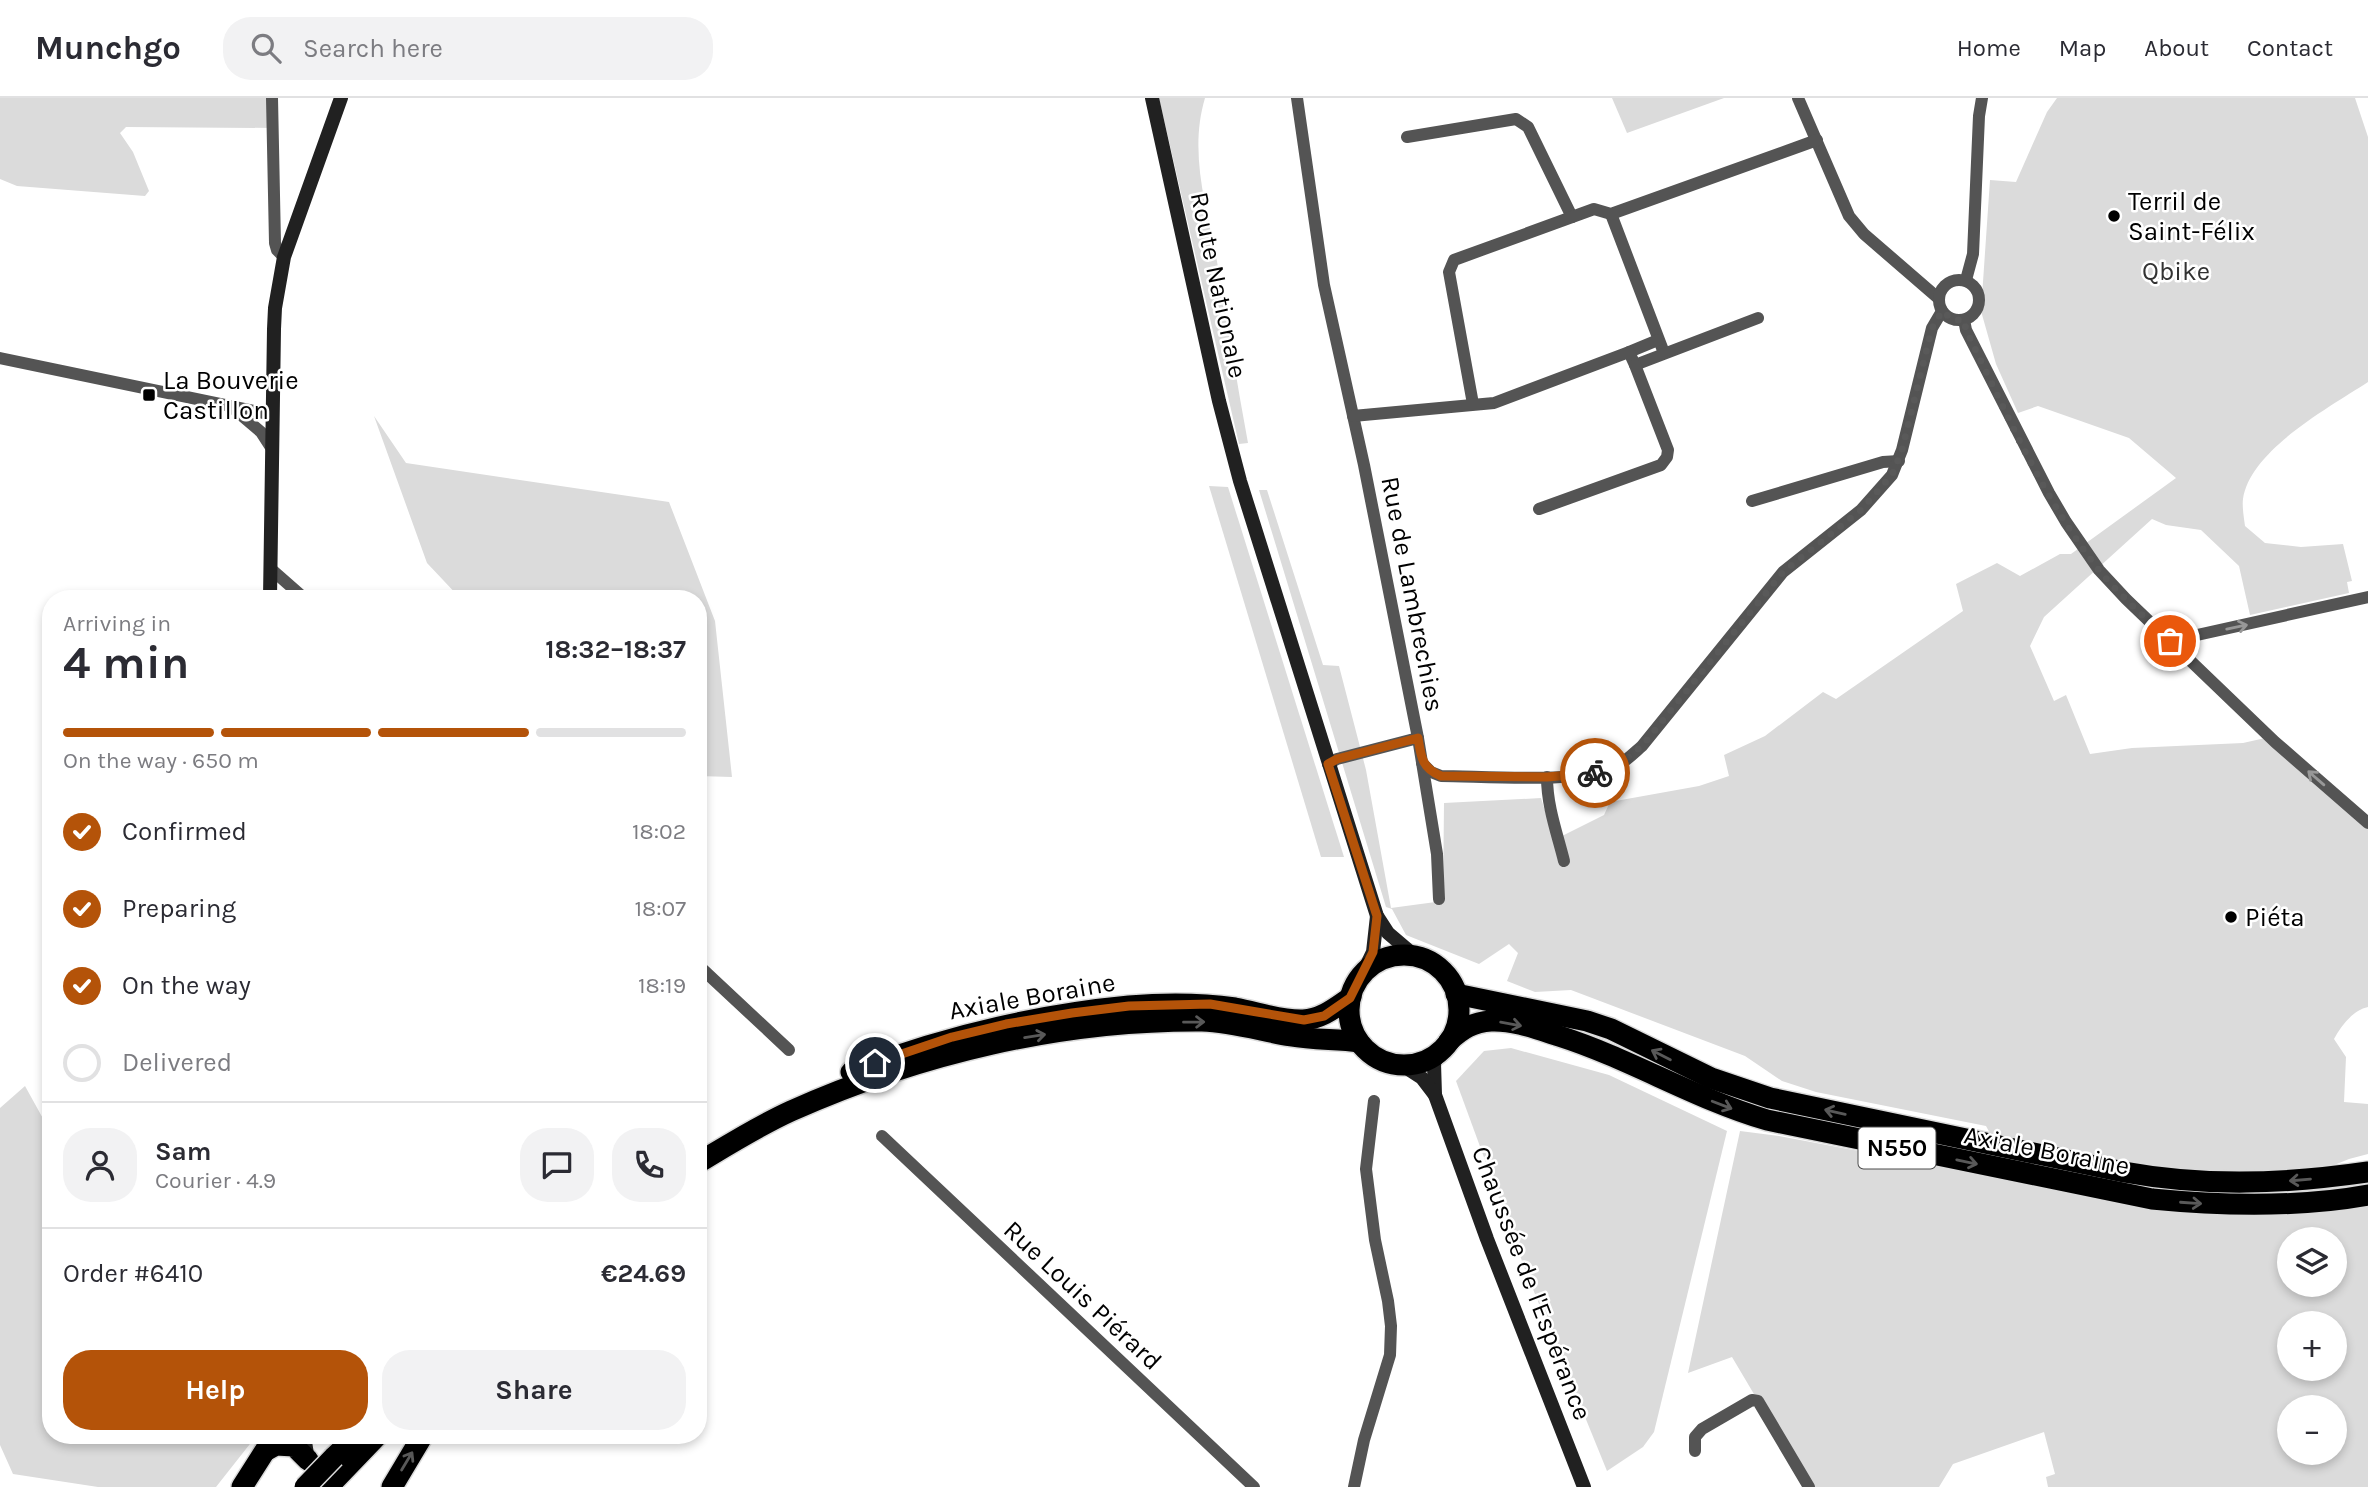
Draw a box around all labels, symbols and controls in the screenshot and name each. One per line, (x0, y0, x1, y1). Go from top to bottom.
search box (223, 17, 713, 80)
text: Munchgo (35, 29, 181, 67)
icon: search (247, 29, 285, 67)
text: Search here (303, 33, 443, 64)
text: Home (1957, 34, 2021, 62)
text: Map (2059, 34, 2106, 62)
text: About (2144, 34, 2209, 62)
text: Contact (2247, 34, 2333, 62)
place label: Terril de Saint-Félix (2128, 186, 2255, 247)
street label: Route Nationale (1184, 189, 1253, 381)
marker: Terril de Saint-Félix (2106, 208, 2122, 224)
park label: Qbike (2142, 256, 2210, 287)
place label: La Bouverie Castillon (163, 365, 299, 426)
marker: La Bouverie Castillon (141, 387, 157, 403)
street label: Rue de Lambrechies (1374, 474, 1451, 714)
text: Arriving in (63, 610, 171, 637)
pin (2140, 611, 2200, 671)
one-way arrow (2225, 620, 2248, 633)
icon: bag (2151, 622, 2189, 660)
text: 18:32–18:37 (545, 634, 686, 665)
text: 4 min (63, 636, 189, 690)
courier (1560, 738, 1630, 808)
text: On the way · 650 m (63, 747, 259, 774)
icon: bike (1576, 754, 1614, 792)
one-way arrow (2308, 770, 2326, 786)
icon: check (63, 813, 101, 851)
text: Confirmed (122, 816, 247, 847)
text: 18:02 (632, 818, 686, 845)
icon: check (63, 890, 101, 928)
text: Preparing (122, 893, 236, 924)
text: 18:07 (635, 895, 686, 922)
place label: Piéta (2245, 902, 2305, 933)
marker: Piéta (2223, 909, 2239, 925)
icon: check (63, 967, 101, 1005)
street label: Axiale Boraine (947, 967, 1117, 1026)
text: On the way (122, 970, 251, 1001)
text: 18:19 (638, 972, 686, 999)
one-way arrow (1182, 1015, 1205, 1028)
one-way arrow (1499, 1017, 1522, 1031)
one-way arrow (1023, 1029, 1045, 1042)
pin (845, 1033, 905, 1093)
icon: home (856, 1044, 894, 1082)
text: Delivered (122, 1047, 232, 1078)
one-way arrow (1651, 1047, 1672, 1061)
one-way arrow (1711, 1100, 1733, 1113)
one-way arrow (1824, 1105, 1847, 1118)
street label: Axiale Boraine (1961, 1119, 2132, 1182)
button: person (63, 1128, 137, 1202)
button: chat (520, 1128, 594, 1202)
button: phone (612, 1128, 686, 1202)
road number: N550 (1858, 1128, 1936, 1168)
text: Sam (155, 1136, 211, 1167)
street label: Chaussée de l'Espérance (1465, 1142, 1598, 1424)
one-way arrow (1955, 1156, 1978, 1170)
text: Courier · 4.9 (155, 1167, 276, 1194)
one-way arrow (2289, 1174, 2312, 1187)
one-way arrow (2179, 1197, 2202, 1210)
street label: Rue Louis Piérard (997, 1214, 1168, 1377)
map controls (2277, 1227, 2347, 1465)
button: layers (2277, 1227, 2347, 1297)
text: Order #6410 (63, 1258, 203, 1289)
text: €24.69 (601, 1258, 686, 1289)
button: + (2277, 1311, 2347, 1381)
button: Help (63, 1350, 368, 1430)
button: Share (382, 1350, 686, 1430)
button: − (2277, 1395, 2347, 1465)
one-way arrow (401, 1451, 415, 1471)

